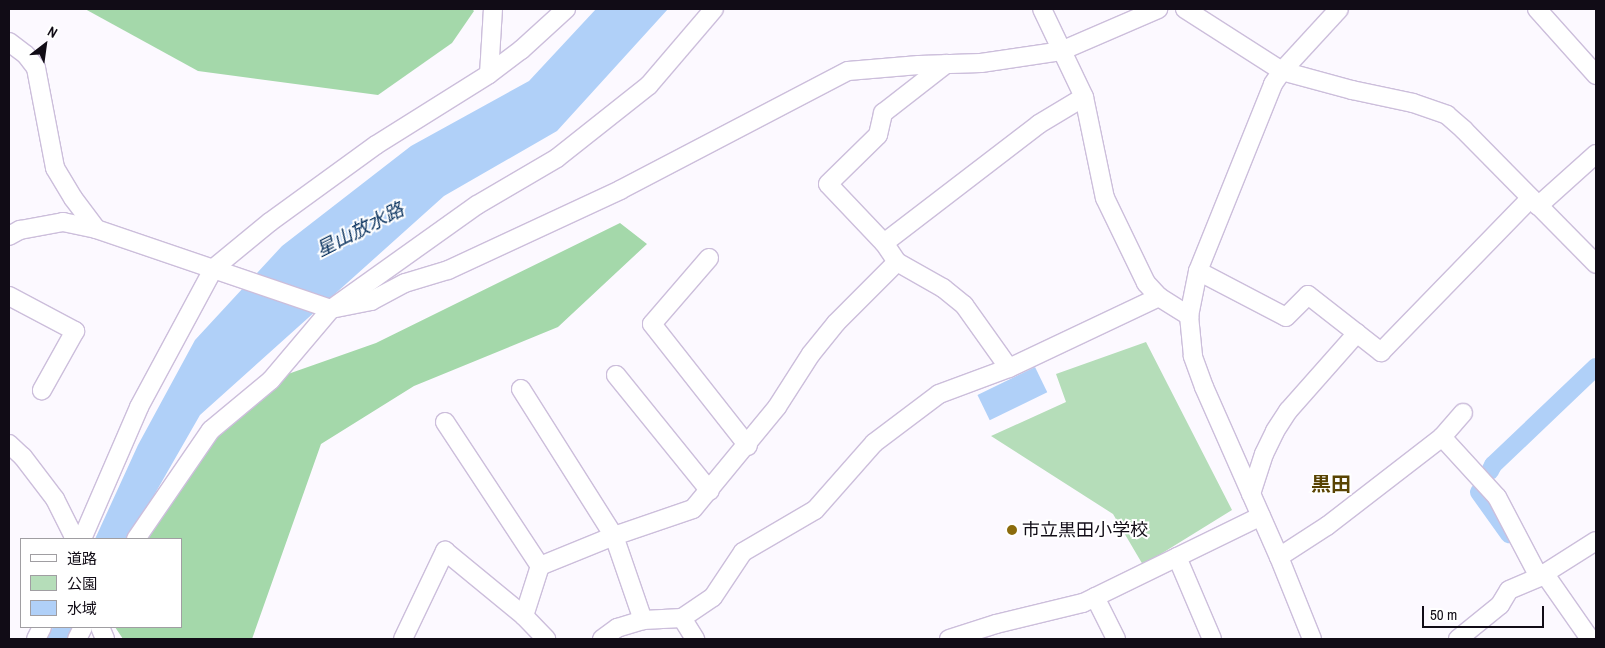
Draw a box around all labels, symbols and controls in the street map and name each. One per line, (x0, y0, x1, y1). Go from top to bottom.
north arrow (20, 20, 70, 70)
text: N (44, 22, 61, 42)
water label: 星山放水路 (313, 198, 407, 262)
district label: 黒田 (1311, 471, 1351, 495)
place label: 市立黒田小学校 (1022, 519, 1148, 541)
marker: 市立黒田小学校 (1006, 524, 1018, 536)
legend (20, 538, 182, 628)
text: 道路 (67, 548, 97, 569)
text: 公園 (67, 573, 97, 594)
scale bar (1425, 596, 1548, 628)
text: 水域 (67, 598, 97, 619)
text: 50 m (1430, 604, 1457, 625)

